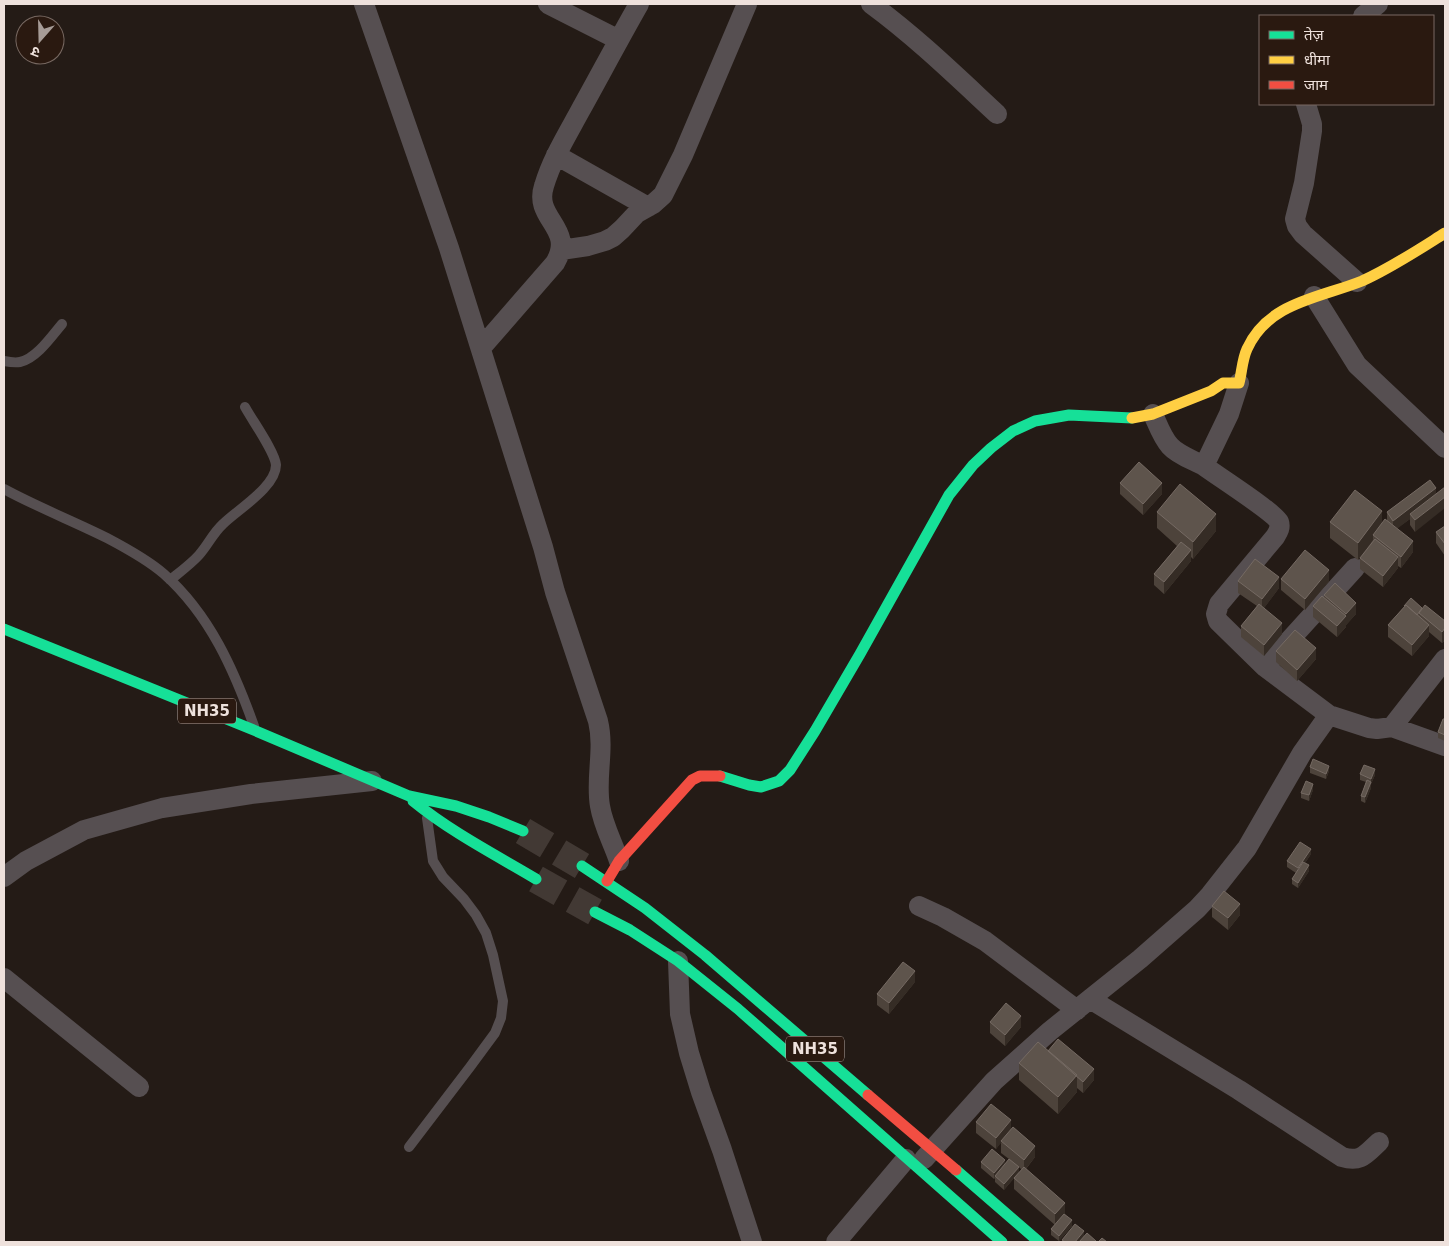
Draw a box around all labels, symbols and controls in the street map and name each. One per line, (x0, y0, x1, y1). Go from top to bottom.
north arrow (15, 15, 65, 65)
legend (1259, 15, 1434, 105)
text: तेज़ (1304, 26, 1325, 44)
text: उ (28, 43, 42, 61)
text: धीमा (1304, 51, 1331, 69)
text: जाम (1304, 76, 1329, 94)
road number: NH35 (178, 698, 236, 724)
road number: NH35 (786, 1036, 844, 1062)

